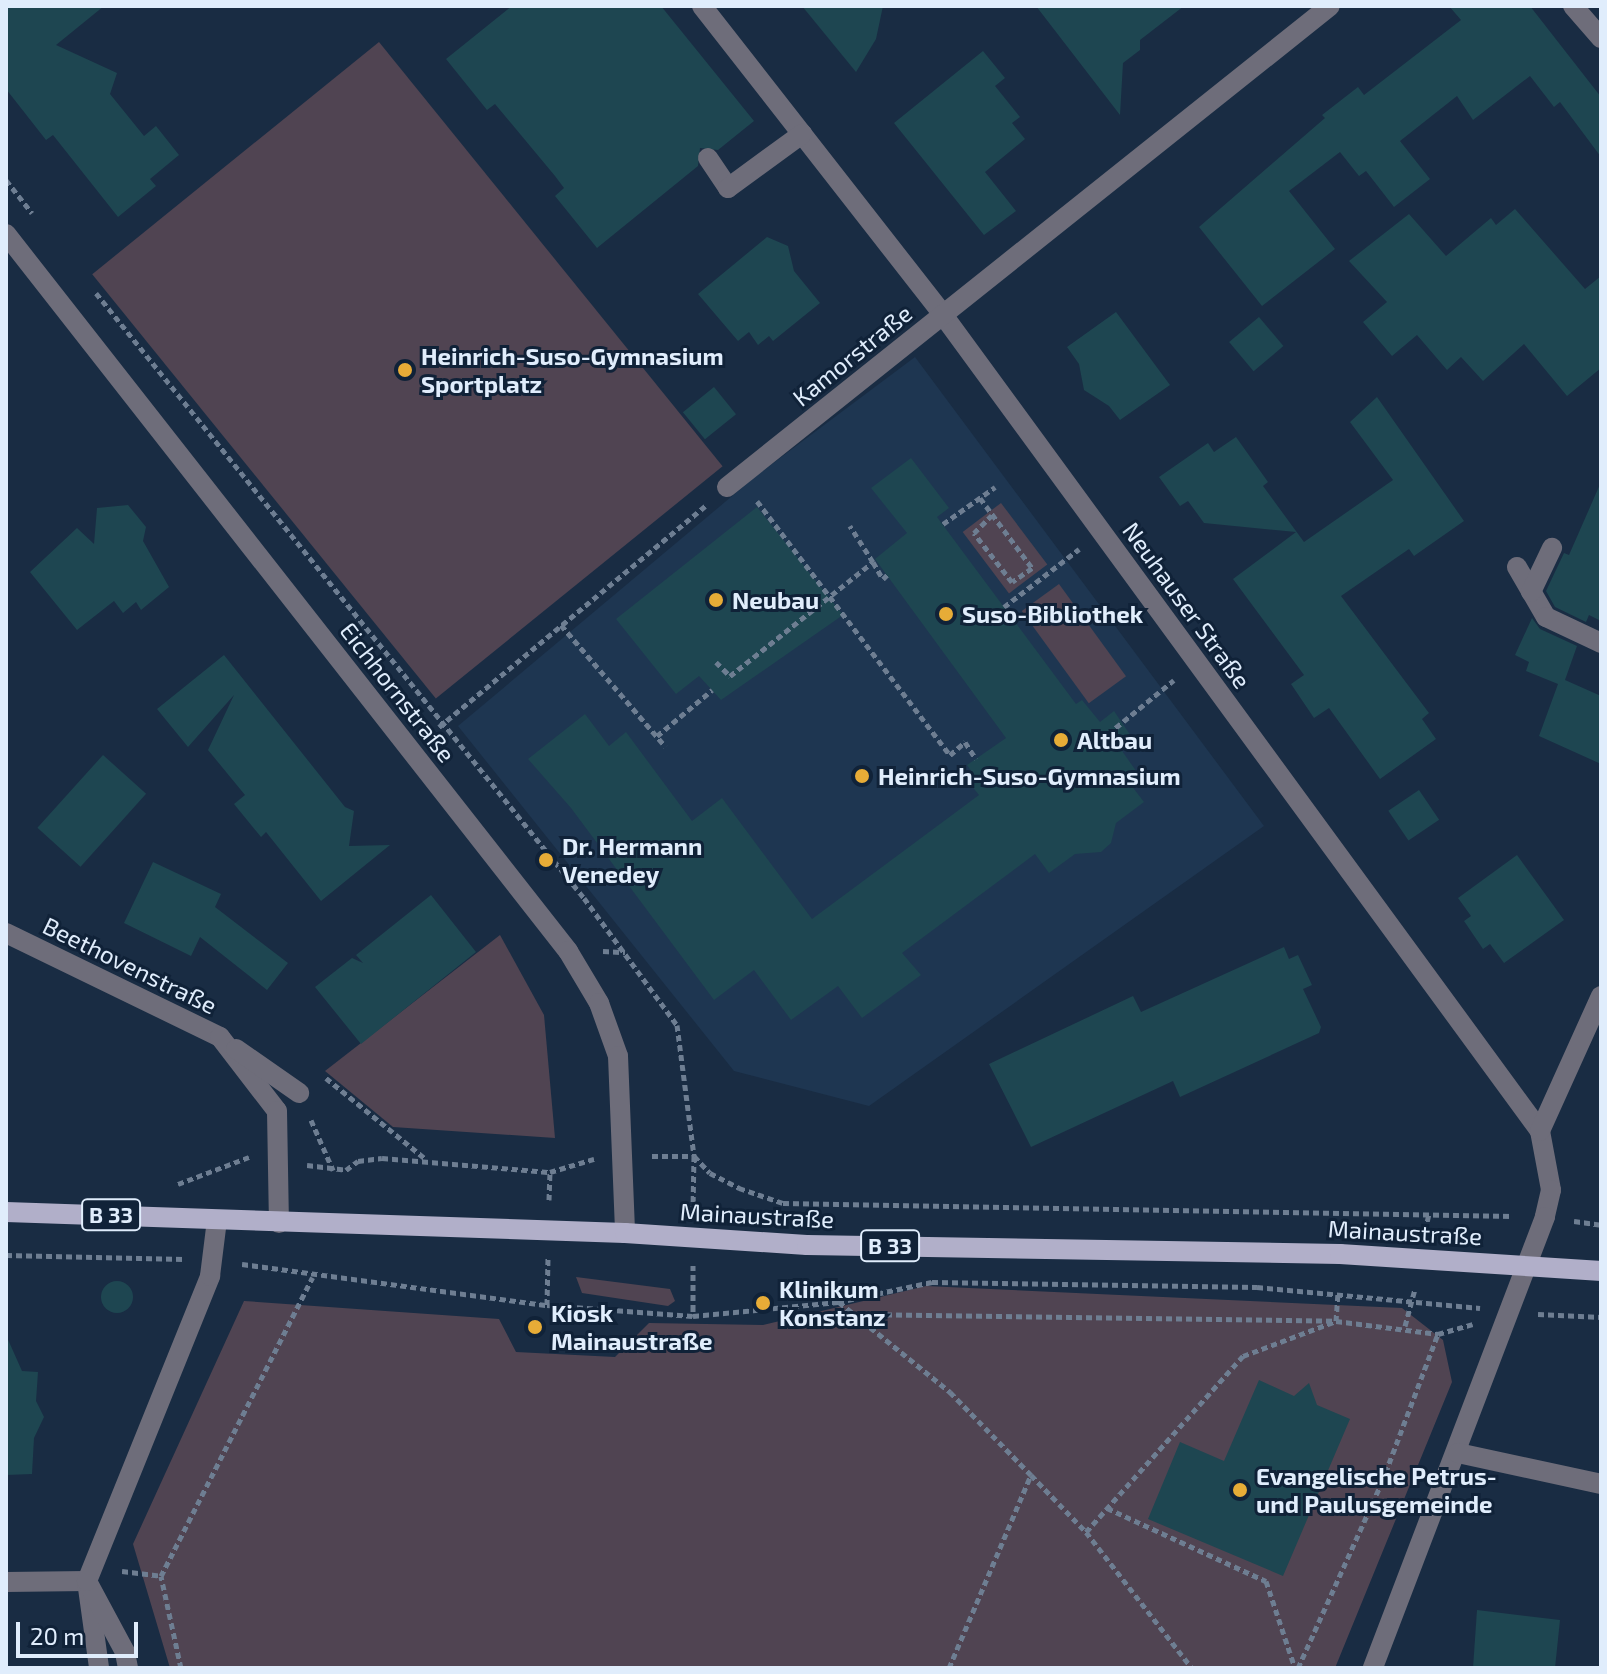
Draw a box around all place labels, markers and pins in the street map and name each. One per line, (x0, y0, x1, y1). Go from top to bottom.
place label: Heinrich-Suso-Gymnasium Sportplatz (421, 342, 724, 398)
marker: Heinrich-Suso-Gymnasium Sportplatz (396, 361, 414, 379)
place label: Neubau (732, 586, 819, 614)
marker: Neubau (707, 591, 725, 609)
place label: Suso-Bibliothek (962, 600, 1143, 628)
marker: Suso-Bibliothek (937, 605, 955, 623)
place label: Altbau (1077, 726, 1152, 754)
marker: Altbau (1052, 731, 1070, 749)
place label: Heinrich-Suso-Gymnasium (878, 762, 1181, 790)
marker: Heinrich-Suso-Gymnasium (853, 767, 871, 785)
place label: Dr. Hermann Venedey (562, 832, 702, 888)
marker: Dr. Hermann Venedey (537, 851, 555, 869)
place label: Klinikum Konstanz (779, 1275, 886, 1331)
marker: Klinikum Konstanz (754, 1294, 772, 1312)
place label: Kiosk Mainaustraße (551, 1299, 713, 1355)
marker: Kiosk Mainaustraße (526, 1318, 544, 1336)
place label: Evangelische Petrus- und Paulusgemeinde (1256, 1462, 1497, 1518)
marker: Evangelische Petrus- und Paulusgemeinde (1231, 1481, 1249, 1499)

